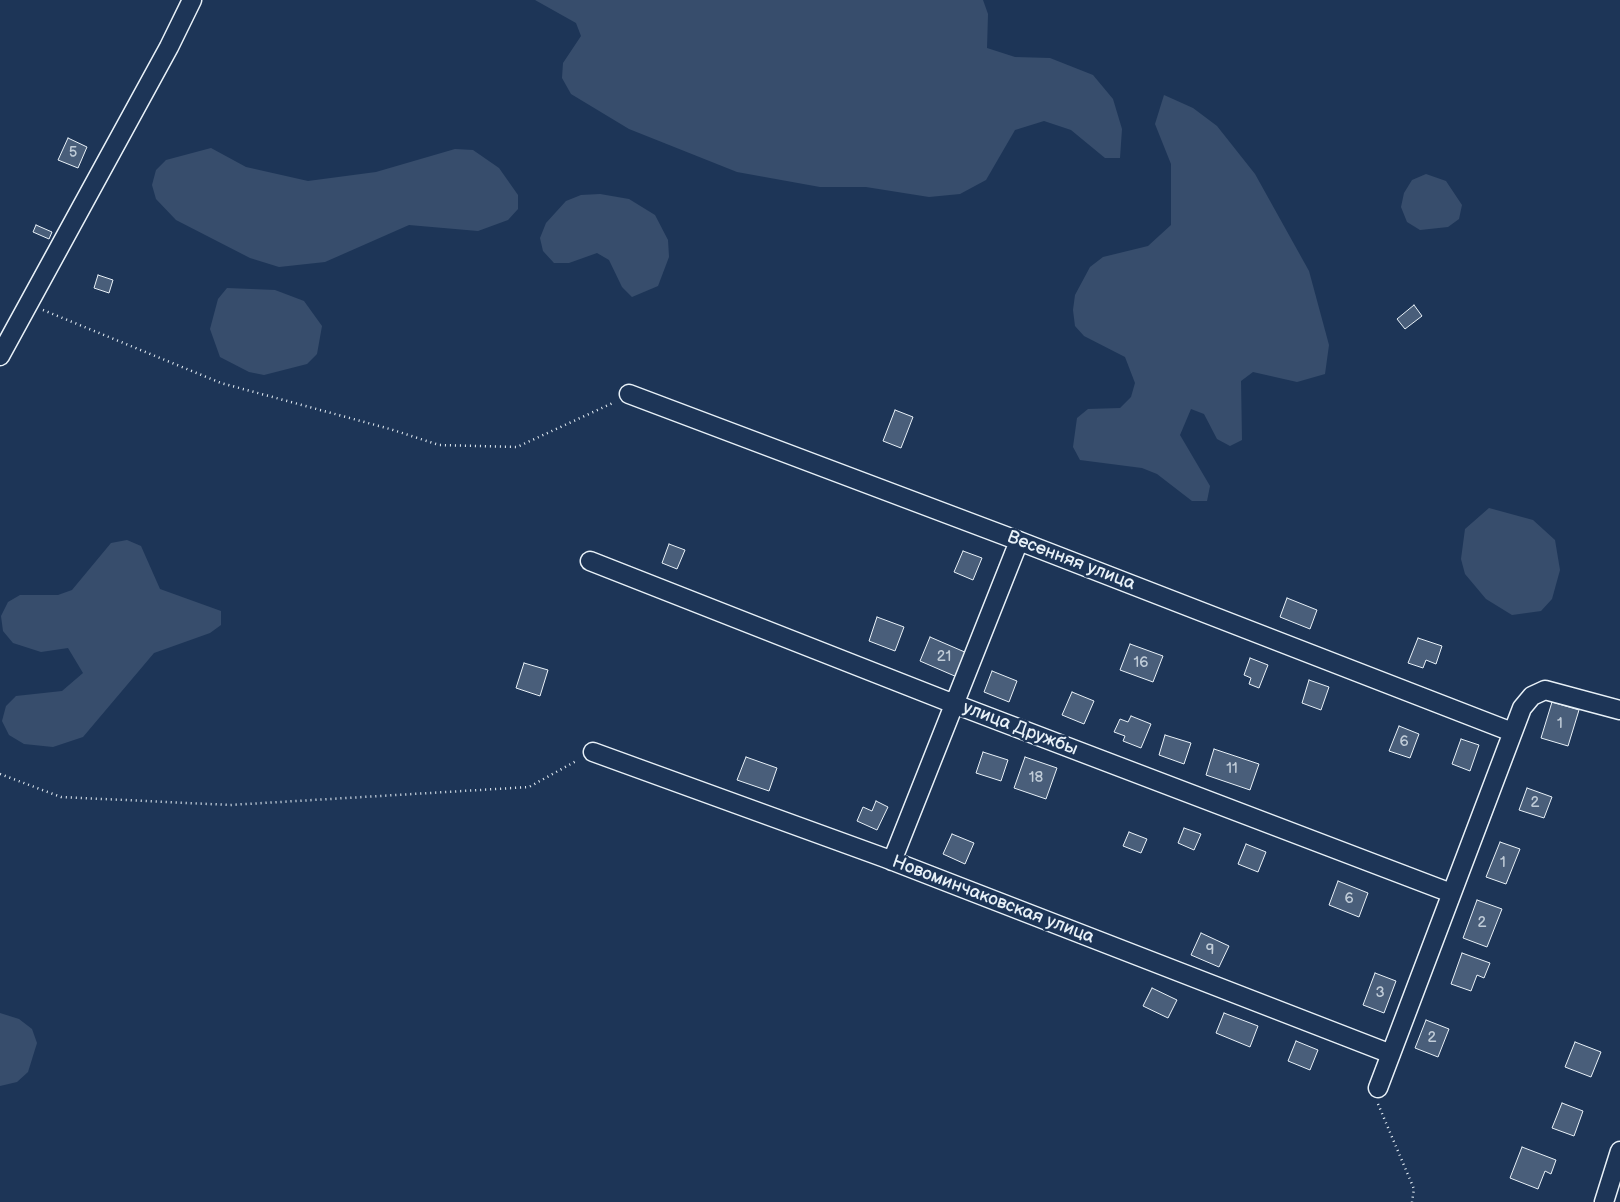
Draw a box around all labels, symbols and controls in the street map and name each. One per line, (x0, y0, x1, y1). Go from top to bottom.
house number: 5 (69, 144, 77, 162)
street label: Весенняя улица (1004, 527, 1138, 595)
house number: 21 (937, 648, 951, 666)
house number: 16 (1134, 654, 1148, 672)
street label: улица Дружбы (960, 697, 1080, 761)
house number: 1 (1557, 715, 1563, 733)
house number: 6 (1399, 733, 1409, 751)
house number: 11 (1226, 760, 1238, 778)
house number: 18 (1029, 769, 1043, 787)
house number: 2 (1531, 794, 1539, 812)
street label: Новоминчаковская улица (889, 851, 1097, 949)
house number: 1 (1500, 854, 1506, 872)
house number: 6 (1344, 890, 1354, 908)
house number: 2 (1478, 914, 1486, 932)
house number: 9 (1206, 941, 1214, 959)
house number: 3 (1375, 984, 1385, 1002)
house number: 2 (1428, 1029, 1436, 1047)

